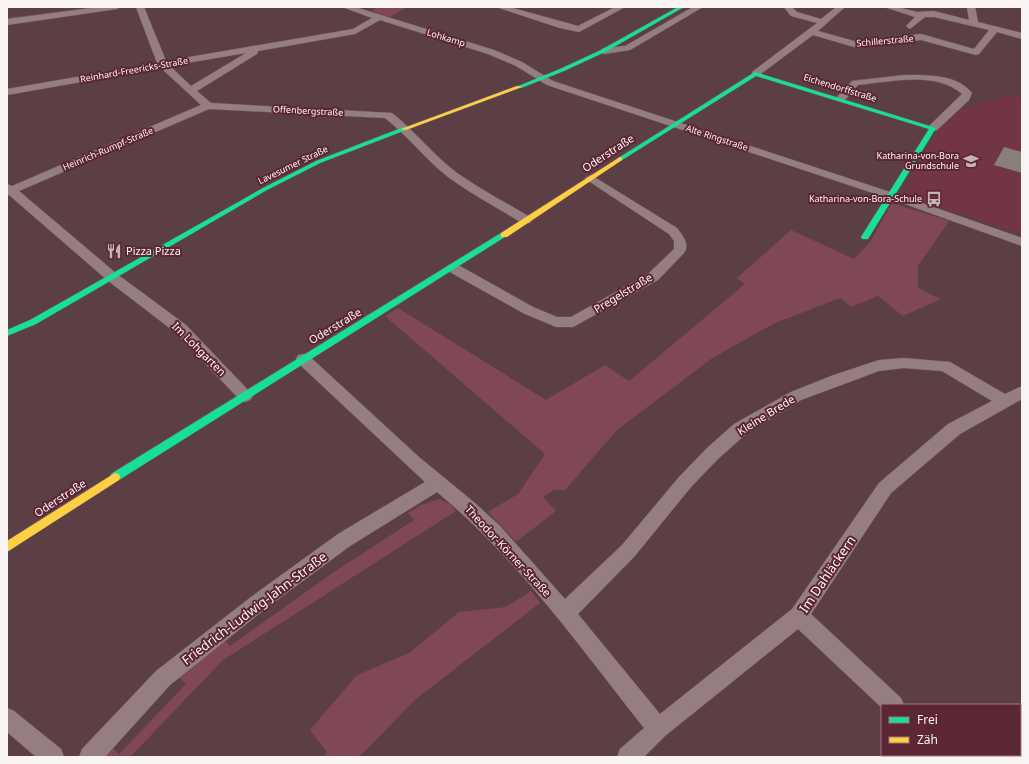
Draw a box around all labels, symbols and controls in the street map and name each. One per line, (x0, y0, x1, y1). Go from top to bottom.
street label: Lohkamp (425, 26, 467, 50)
street label: Schillerstraße (856, 32, 914, 49)
street label: Reinhard-Freericks-Straße (79, 54, 189, 85)
street label: Eichendorffstraße (802, 70, 878, 105)
street label: Offenbergstraße (272, 102, 344, 119)
street label: Alte Ringstraße (684, 121, 750, 154)
street label: Heinrich-Rumpf-Straße (61, 124, 155, 173)
street label: Oderstraße (579, 130, 637, 175)
street label: Lavesumer Straße (256, 142, 330, 187)
place label: Katharina-von-Bora Grundschule (877, 149, 959, 172)
school or university icon: Katharina-von-Bora Grundschule (962, 152, 980, 170)
bus stop icon: Katharina-von-Bora-Schule (925, 190, 943, 208)
place label: Katharina-von-Bora-Schule (809, 192, 922, 205)
restaurant icon: Pizza Pizza (105, 242, 123, 260)
place label: Pizza Pizza (126, 243, 181, 258)
street label: Pregelstraße (591, 269, 655, 316)
street label: Oderstraße (306, 304, 364, 347)
street label: Im Lohgarten (169, 318, 230, 379)
street label: Kleine Brede (734, 391, 797, 438)
street label: Oderstraße (31, 475, 89, 520)
street label: Theodor-Körner-Straße (462, 502, 555, 600)
street label: Im Dahläckern (795, 532, 859, 616)
street label: Friedrich-Ludwig-Jahn-Straße (178, 547, 330, 669)
legend (881, 704, 1021, 756)
text: Frei (917, 711, 938, 728)
text: Zäh (917, 731, 938, 748)

